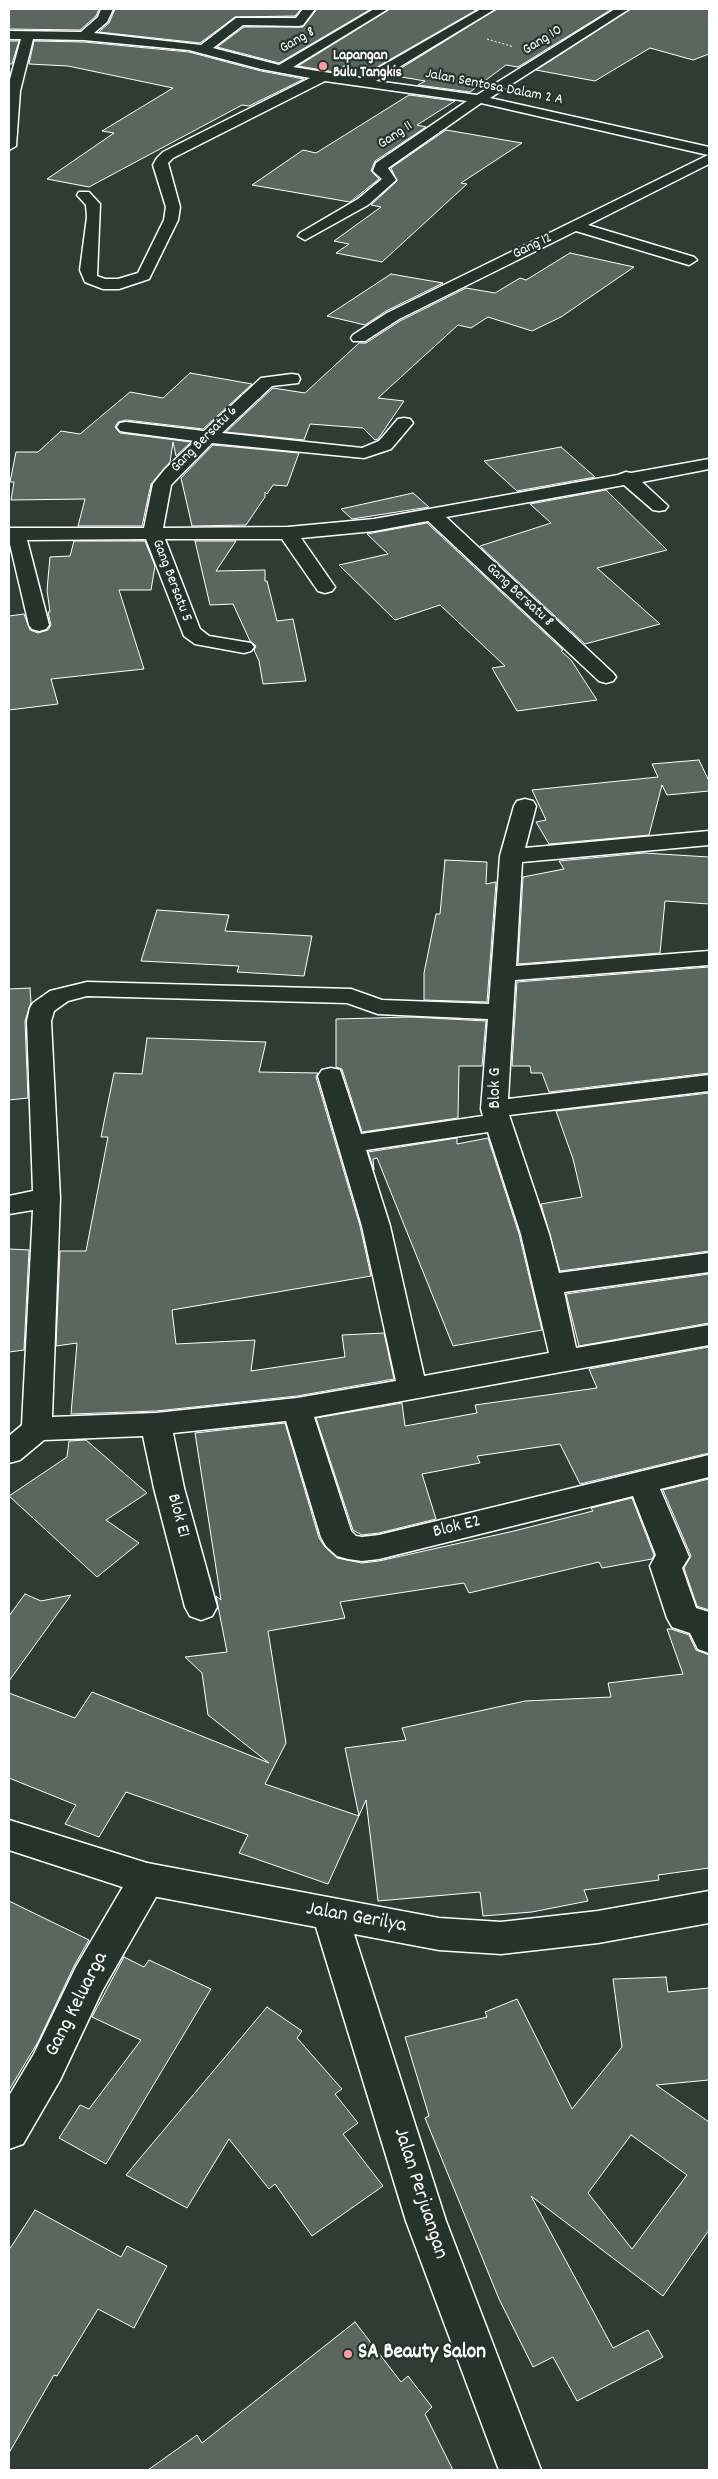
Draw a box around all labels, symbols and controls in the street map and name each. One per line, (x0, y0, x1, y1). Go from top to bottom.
street label: Gang 10 (520, 22, 566, 60)
street label: Gang 8 (277, 24, 319, 58)
place label: Lapangan Bulu Tangkis (333, 48, 402, 83)
marker: Lapangan Bulu Tangkis (317, 60, 329, 72)
street label: Jalan Sentosa Dalam 2 A (424, 66, 564, 110)
street label: Gang 11 (375, 118, 417, 154)
street label: Gang 12 (510, 230, 556, 264)
street label: Gang Bersatu 6 (168, 403, 242, 477)
street label: Gang Bersatu 5 (147, 537, 195, 625)
street label: Gang Bersatu 8 (482, 560, 556, 632)
street label: Blok G (486, 1067, 508, 1109)
street label: Blok E1 (161, 1492, 193, 1540)
street label: Blok E2 (431, 1512, 483, 1544)
street label: Jalan Gerilya (304, 1898, 408, 1940)
street label: Gang Keluarga (41, 1949, 115, 2061)
street label: Jalan Perjuangan (386, 2125, 452, 2263)
place label: SA Beauty Salon (358, 2341, 486, 2367)
marker: SA Beauty Salon (342, 2348, 354, 2360)

